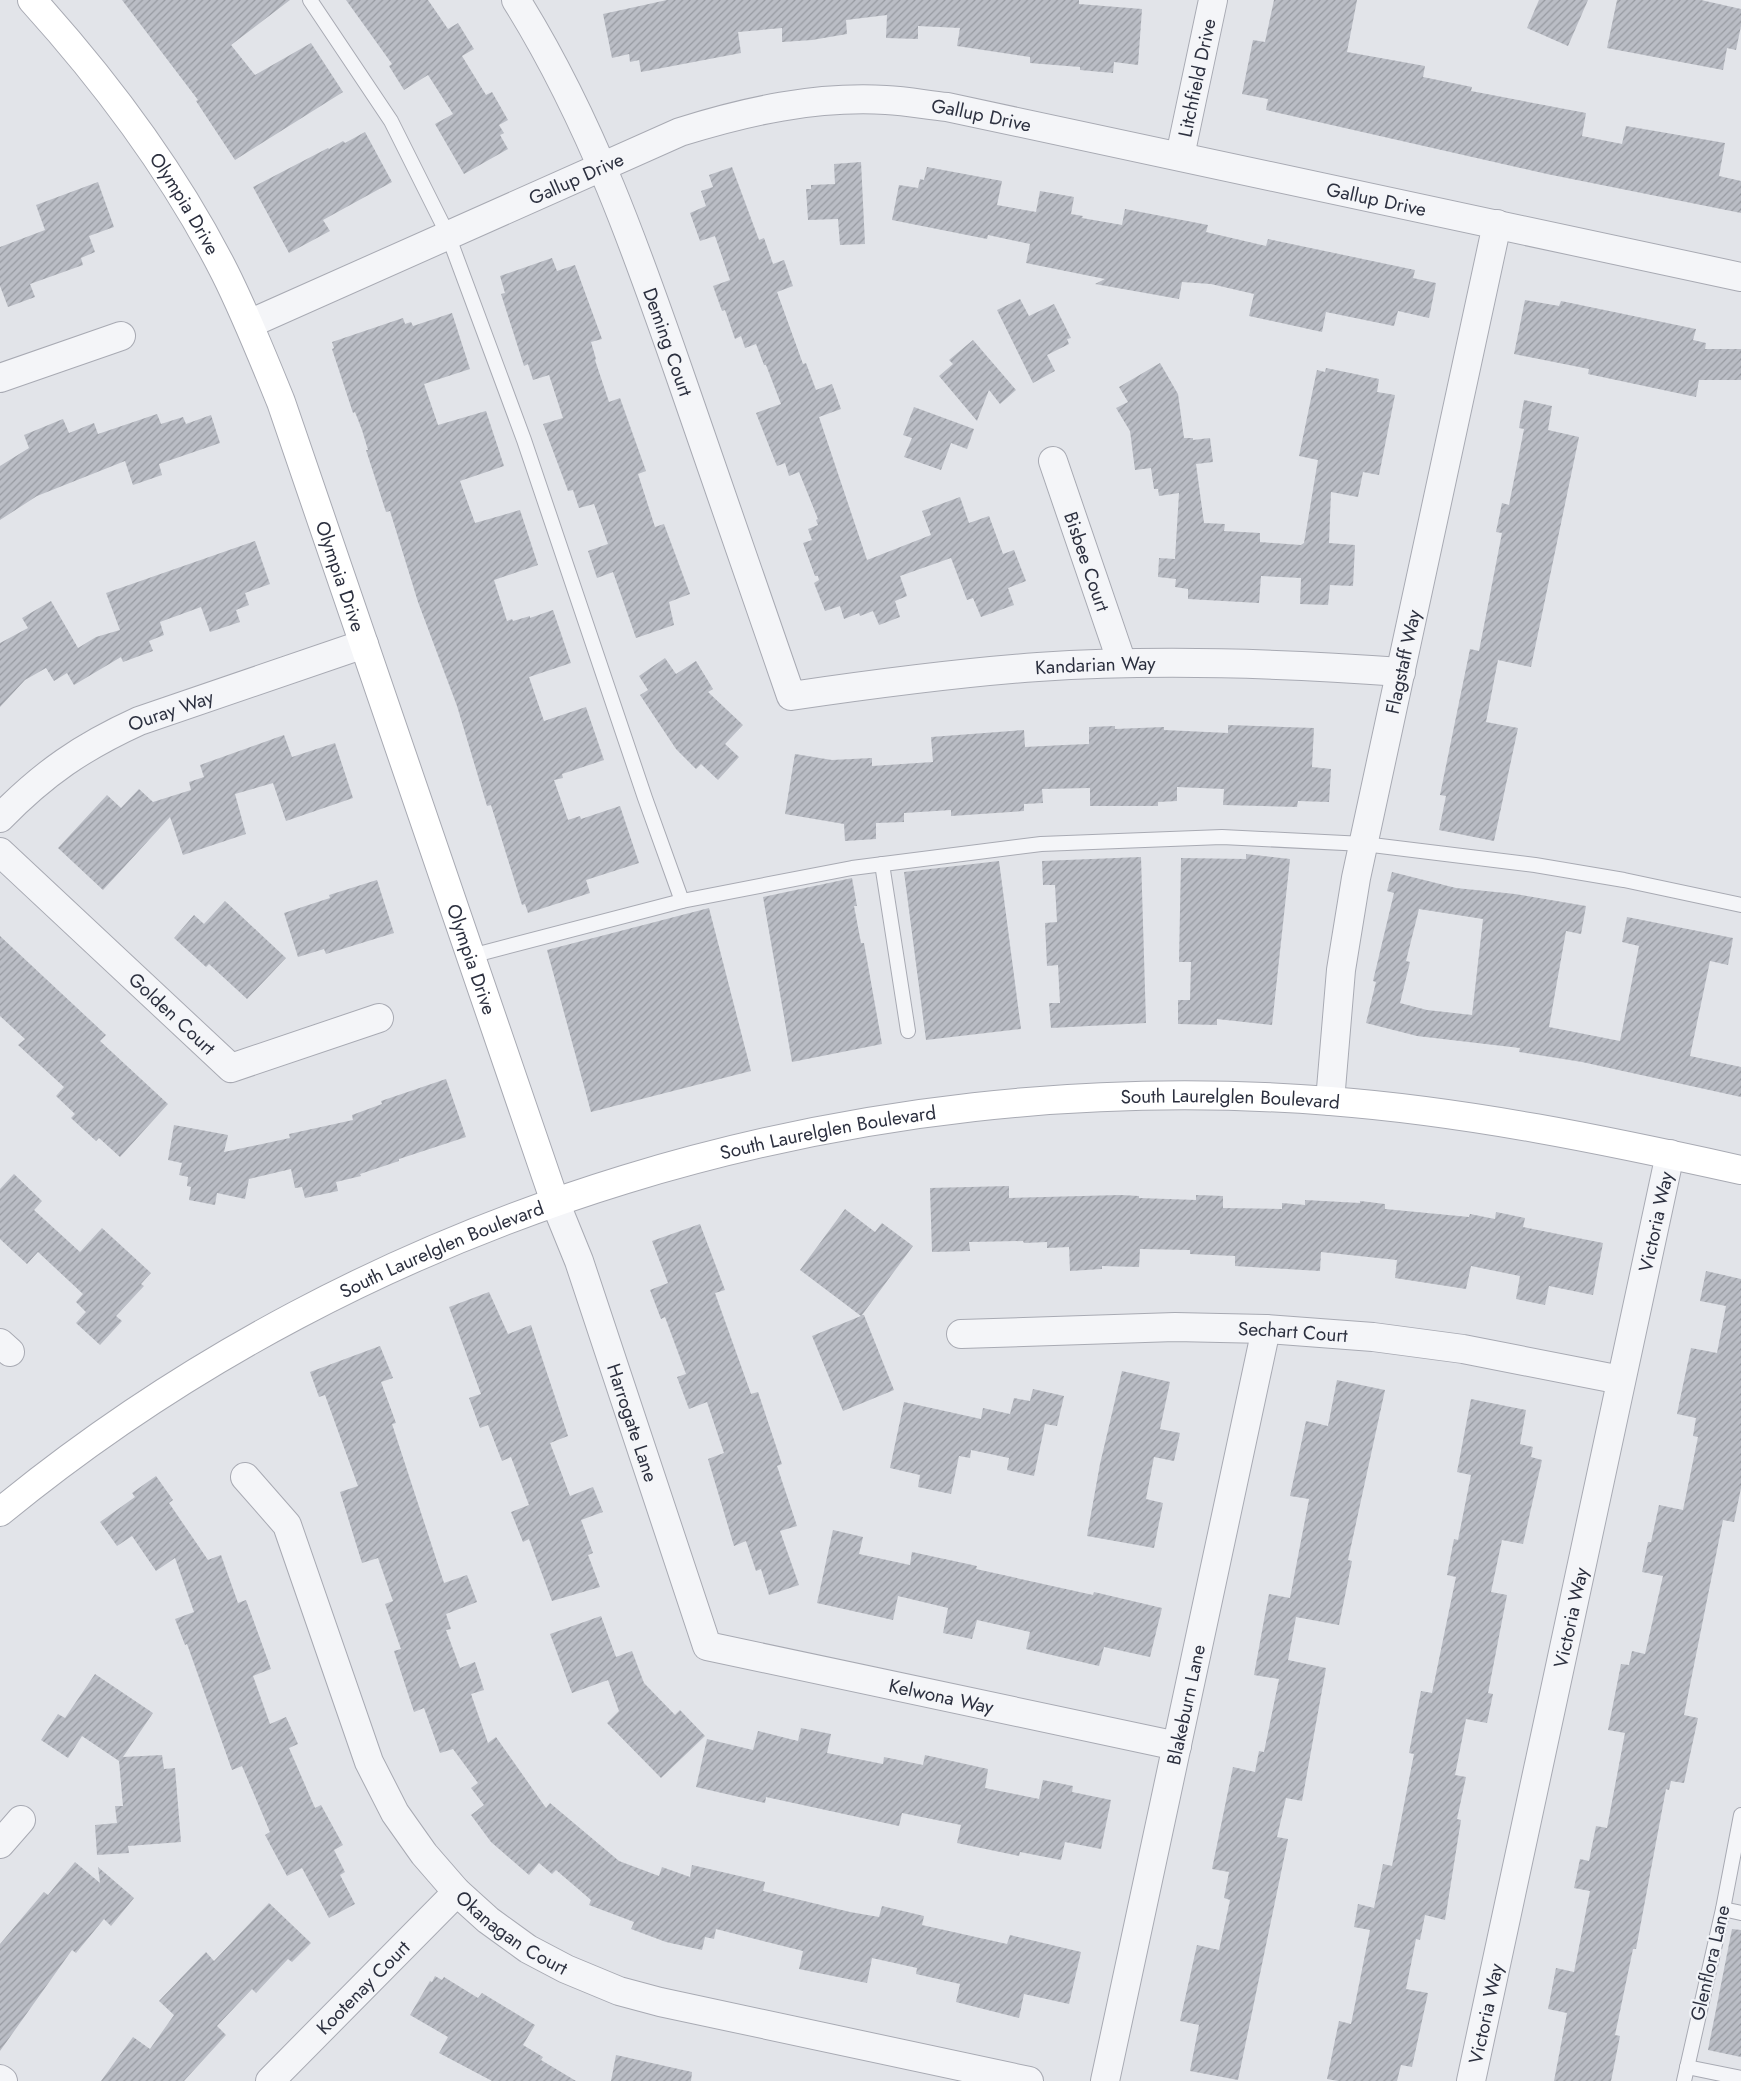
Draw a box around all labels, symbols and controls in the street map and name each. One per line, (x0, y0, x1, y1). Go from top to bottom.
street label: Litchfield Drive (1171, 16, 1222, 139)
street label: Gallup Drive (930, 92, 1034, 138)
street label: Gallup Drive (524, 145, 628, 211)
street label: Olympia Drive (143, 147, 227, 260)
street label: Gallup Drive (1324, 175, 1429, 223)
street label: Deming Court (637, 284, 700, 400)
street label: Bisbee Court (1058, 508, 1117, 615)
street label: Olympia Drive (309, 517, 372, 635)
street label: Flagstaff Way (1378, 606, 1427, 716)
street label: Kandarian Way (1034, 649, 1156, 681)
street label: Ouray Way (123, 683, 218, 738)
street label: Olympia Drive (440, 900, 503, 1018)
street label: Golden Court (123, 966, 222, 1061)
street label: South Laurelglen Boulevard (1120, 1082, 1341, 1115)
street label: South Laurelglen Boulevard (717, 1098, 938, 1166)
street label: Victoria Way (1632, 1168, 1680, 1274)
street label: South Laurelglen Boulevard (335, 1194, 547, 1305)
street label: Sechart Court (1238, 1315, 1349, 1349)
street label: Harrogate Lane (600, 1360, 665, 1486)
street label: Victoria Way (1547, 1564, 1595, 1670)
street label: Blakeburn Lane (1160, 1642, 1212, 1767)
street label: Kelwona Way (886, 1672, 997, 1720)
street label: Okanagan Court (450, 1884, 573, 1981)
street label: Glenflora Lane (1684, 1902, 1736, 2023)
street label: Kootenay Court (310, 1934, 416, 2040)
street label: Victoria Way (1462, 1960, 1510, 2066)

